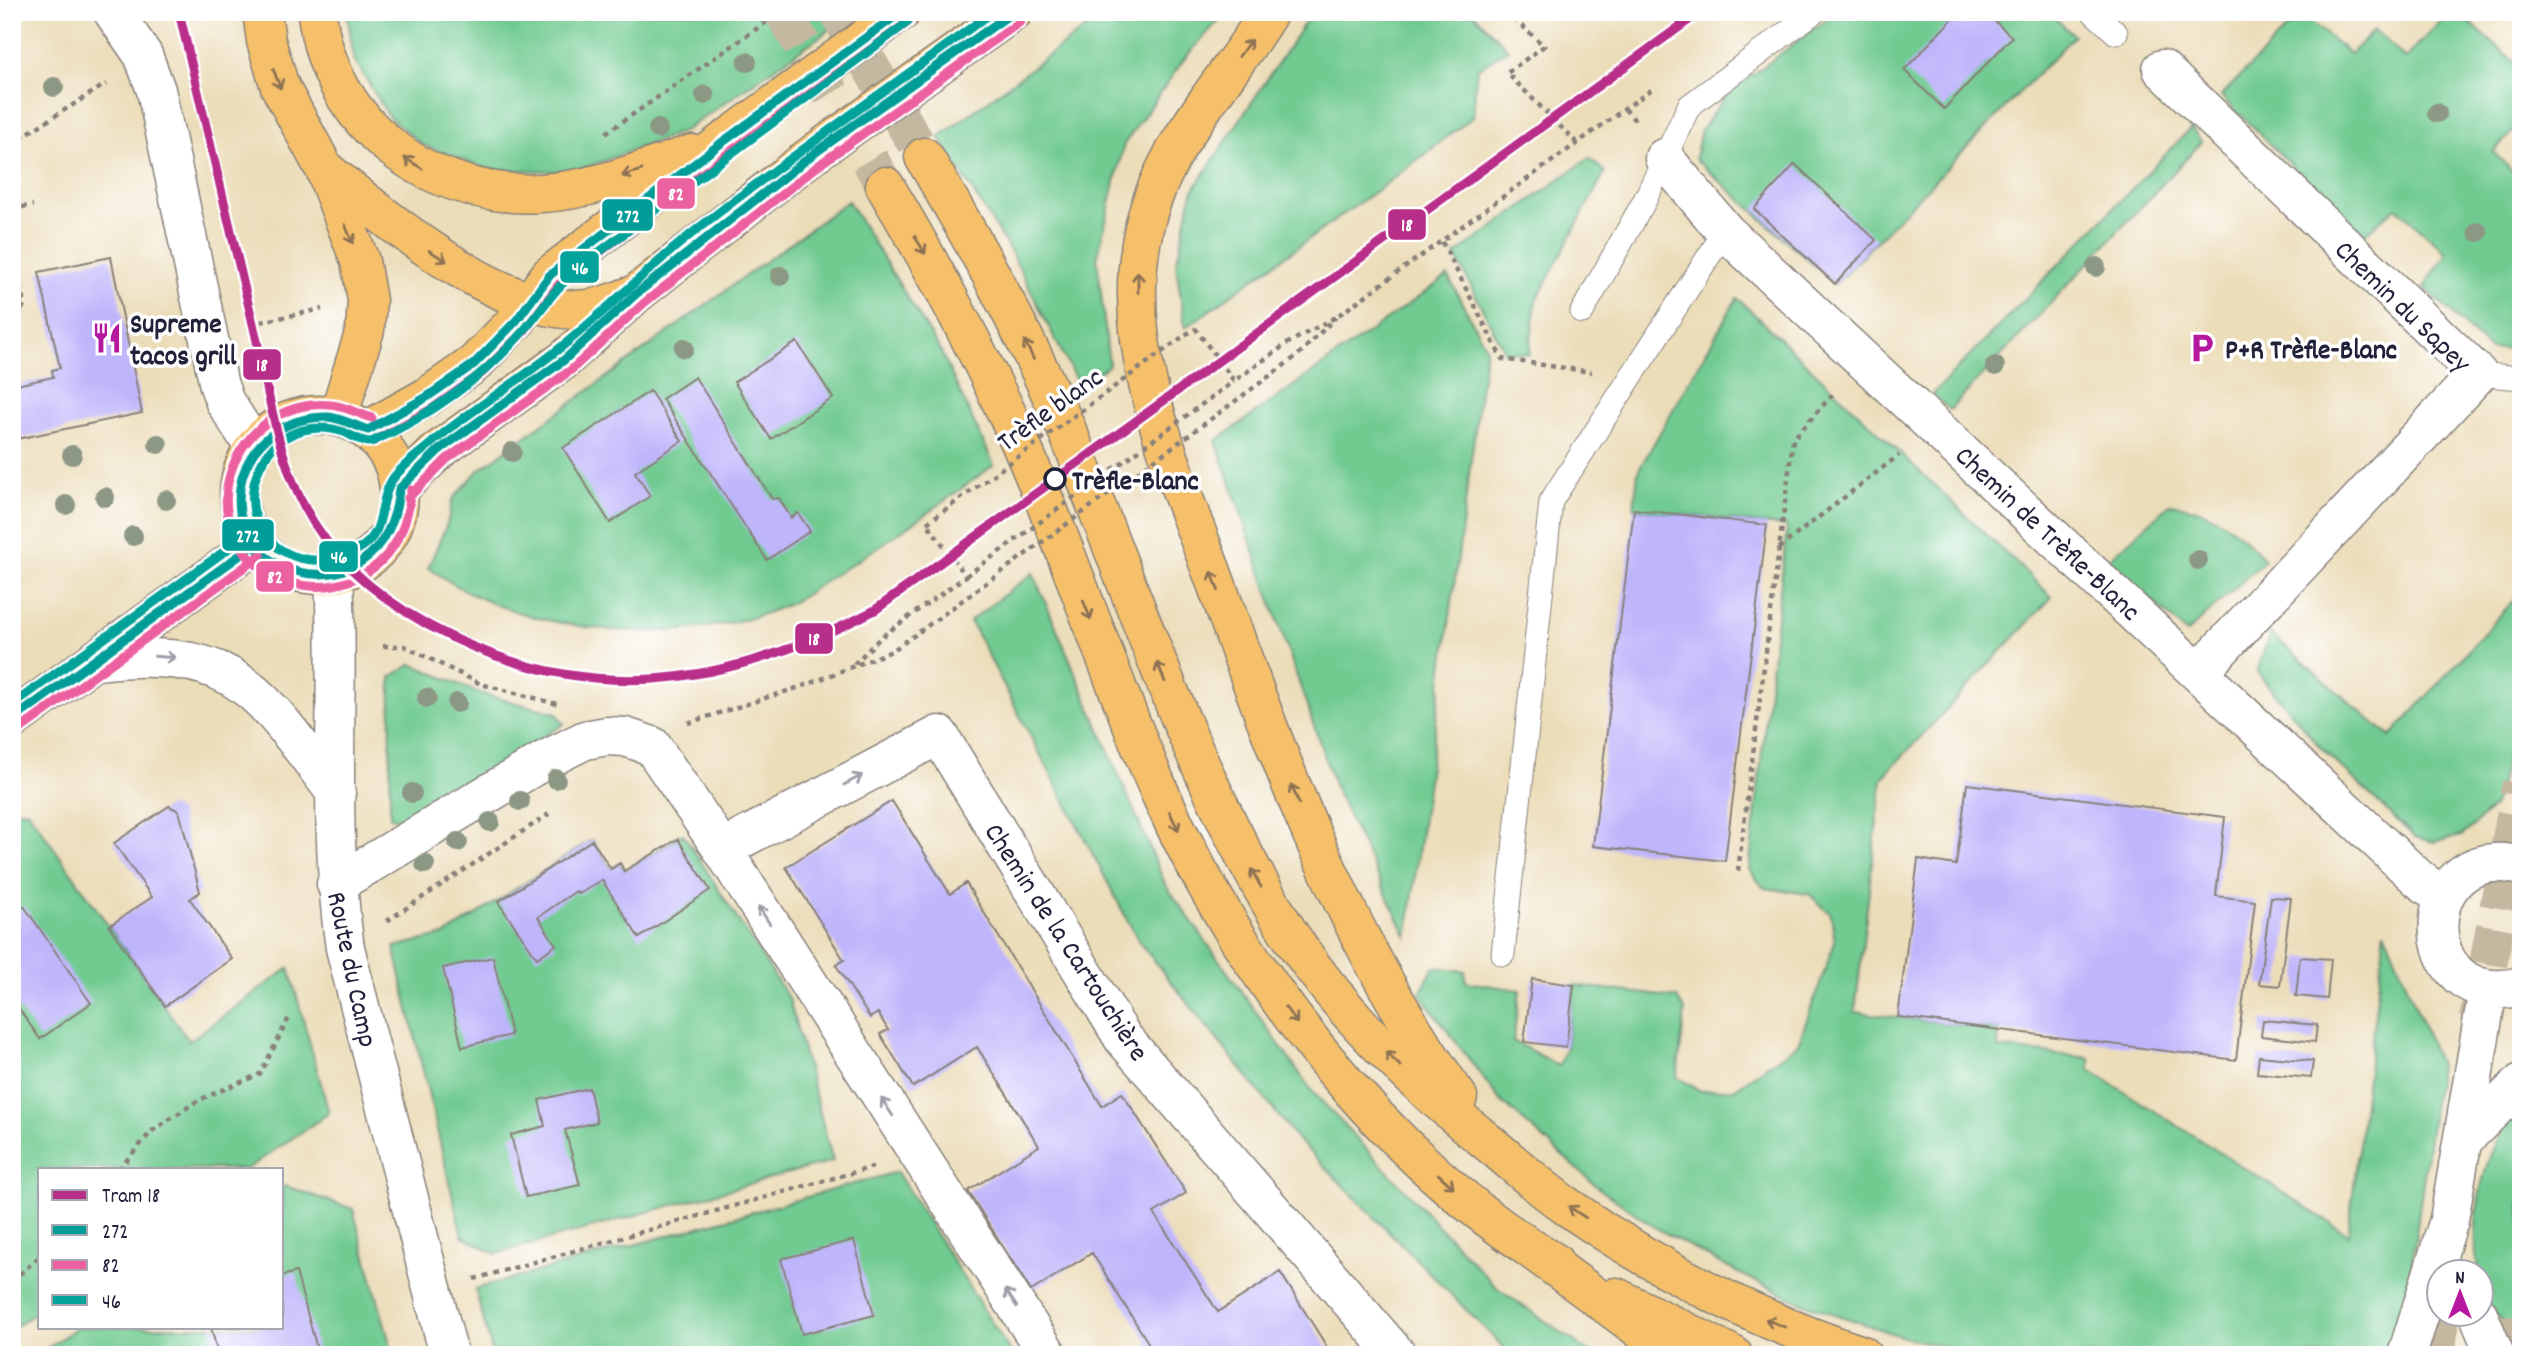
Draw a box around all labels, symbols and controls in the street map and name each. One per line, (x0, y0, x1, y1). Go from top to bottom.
one-way arrow (1238, 39, 1253, 58)
one-way arrow (271, 67, 284, 89)
one-way arrow (403, 156, 423, 170)
one-way arrow (621, 167, 643, 180)
line badge: 82 (656, 177, 696, 210)
text: 82 (668, 183, 684, 210)
line badge: 272 (601, 198, 654, 232)
text: 272 (616, 205, 640, 232)
line badge: 18 (1387, 208, 1427, 241)
text: 18 (1401, 214, 1413, 241)
one-way arrow (343, 223, 356, 245)
street label: Chemin du Sapey (2323, 233, 2478, 385)
one-way arrow (913, 234, 927, 254)
one-way arrow (427, 249, 447, 263)
line badge: 46 (559, 250, 600, 284)
text: 46 (571, 257, 589, 284)
one-way arrow (1131, 271, 1145, 294)
place label: Supreme tacos grill (130, 307, 237, 379)
restaurant icon: Supreme tacos grill (90, 321, 124, 355)
parking icon: P+R Trèfle-Blanc (2185, 331, 2219, 365)
place label: P+R Trèfle-Blanc (2225, 333, 2397, 373)
one-way arrow (1022, 340, 1036, 361)
line badge: 18 (242, 348, 282, 381)
text: 18 (256, 354, 268, 381)
street label: Trèfle blanc (991, 360, 1113, 464)
street label: Chemin de Trèfle-Blanc (1944, 439, 2147, 633)
place label: Trèfle-Blanc (1072, 464, 1199, 504)
marker: Trèfle-Blanc (1044, 468, 1066, 490)
line badge: 272 (221, 518, 275, 552)
text: 272 (236, 525, 260, 552)
line badge: 46 (318, 540, 359, 573)
text: 46 (330, 546, 348, 573)
line badge: 82 (255, 560, 295, 593)
text: 82 (267, 566, 283, 593)
one-way arrow (1208, 570, 1221, 592)
one-way arrow (1082, 599, 1095, 621)
line badge: 18 (794, 622, 834, 655)
text: 18 (808, 628, 820, 655)
one-way arrow (153, 651, 176, 664)
one-way arrow (1153, 661, 1166, 683)
one-way arrow (842, 773, 863, 786)
one-way arrow (1287, 784, 1300, 805)
one-way arrow (1167, 810, 1181, 831)
street label: Chemin de la Cartouchière (972, 817, 1156, 1071)
one-way arrow (1249, 868, 1262, 889)
street label: Route du Camp (313, 889, 385, 1051)
one-way arrow (757, 906, 771, 926)
one-way arrow (1284, 1005, 1299, 1024)
one-way arrow (1384, 1051, 1401, 1068)
one-way arrow (880, 1098, 894, 1117)
legend (38, 1168, 284, 1328)
one-way arrow (1437, 1173, 1454, 1190)
text: Tram 18 (102, 1183, 160, 1213)
one-way arrow (1567, 1205, 1587, 1219)
text: 272 (102, 1219, 128, 1249)
text: 82 (102, 1253, 120, 1283)
north arrow (2424, 1258, 2494, 1328)
text: N (2455, 1266, 2465, 1293)
one-way arrow (1004, 1288, 1018, 1308)
text: 46 (102, 1289, 121, 1319)
one-way arrow (1765, 1315, 1786, 1328)

